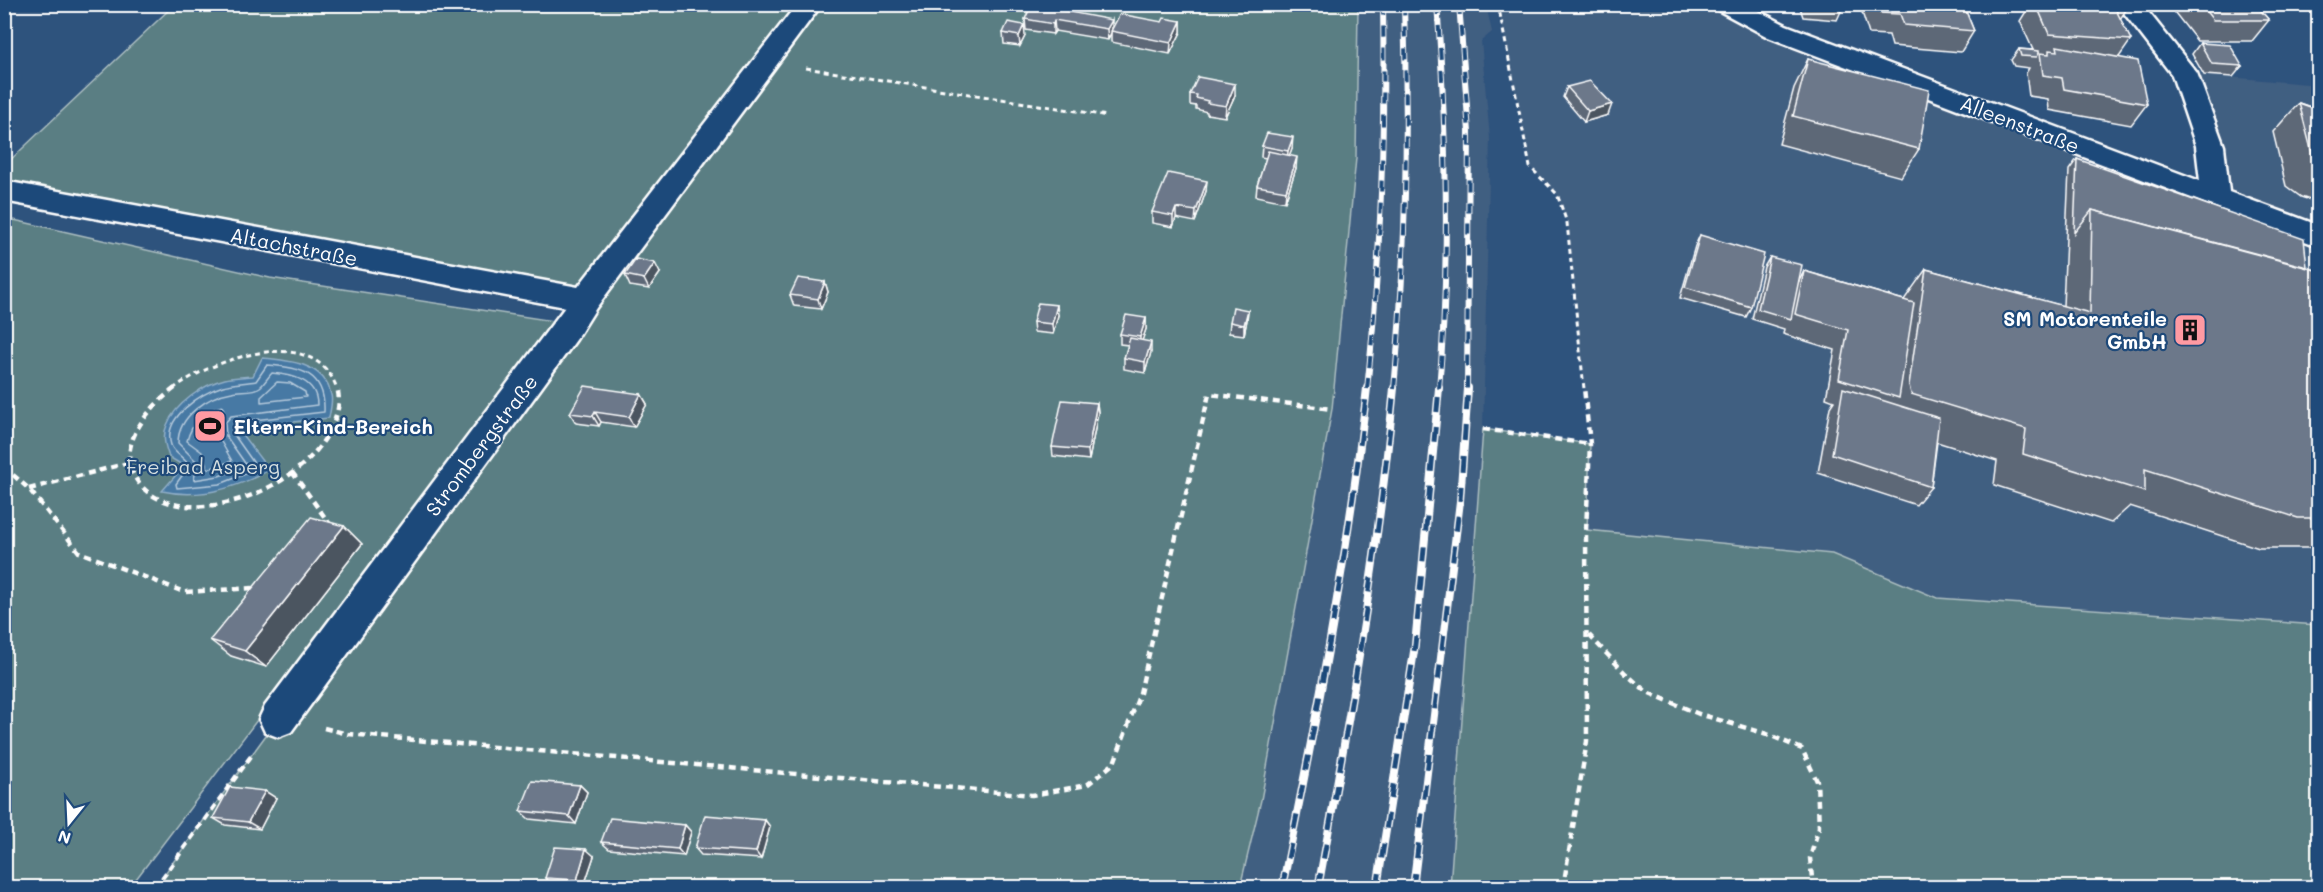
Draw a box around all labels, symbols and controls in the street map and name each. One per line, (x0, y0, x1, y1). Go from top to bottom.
street label: Alleenstraße (1957, 89, 2083, 159)
street label: Altachstraße (228, 221, 360, 271)
place label: SM Motorenteile GmbH (2003, 305, 2167, 354)
building icon: SM Motorenteile GmbH (2172, 312, 2208, 348)
street label: Strombergstraße (419, 369, 543, 521)
sports icon: Eltern-Kind-Bereich (192, 408, 228, 444)
place label: Eltern-Kind-Bereich (233, 413, 433, 439)
park label: Freibad Asperg (126, 453, 280, 479)
north arrow (39, 793, 99, 853)
text: N (55, 826, 73, 850)

